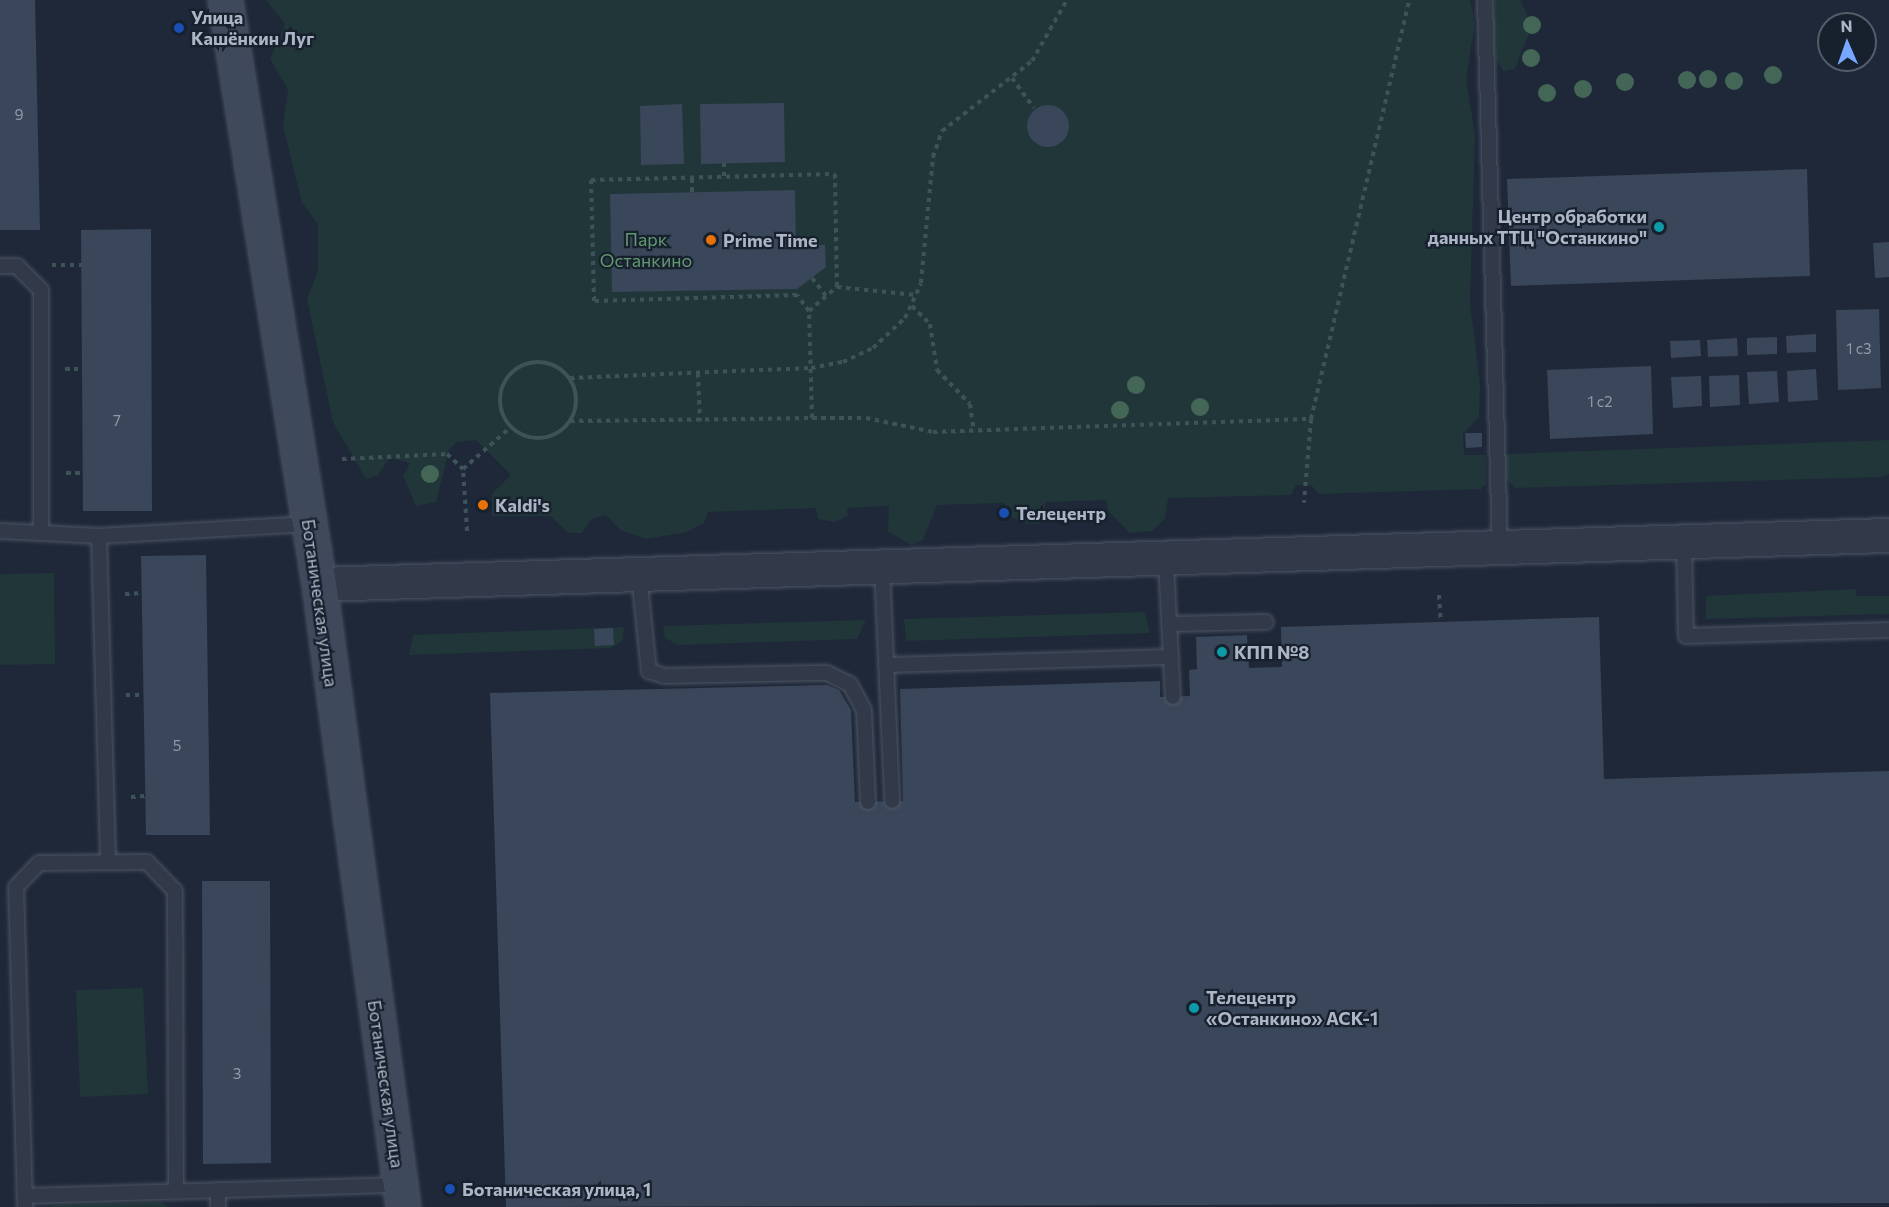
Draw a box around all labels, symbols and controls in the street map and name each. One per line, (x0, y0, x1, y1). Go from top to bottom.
place label: Улица Кашёнкин Луг (191, 7, 314, 50)
north arrow (1817, 12, 1877, 72)
text: N (1840, 16, 1853, 35)
marker: Улица Кашёнкин Луг (172, 21, 186, 35)
house number: 9 (14, 106, 24, 124)
place label: Центр обработки данных ТТЦ "Останкино" (1428, 206, 1647, 248)
marker: Центр обработки данных ТТЦ "Останкино" (1652, 220, 1666, 234)
park label: Парк Останкино (600, 229, 692, 272)
place label: Prime Time (723, 229, 818, 251)
marker: Prime Time (704, 233, 718, 247)
house number: 1 с3 (1846, 340, 1872, 358)
house number: 1 с2 (1587, 393, 1613, 411)
house number: 7 (113, 412, 121, 430)
place label: Kaldi's (495, 494, 550, 516)
marker: Kaldi's (476, 498, 490, 512)
place label: Телецентр (1016, 502, 1106, 524)
marker: Телецентр (997, 506, 1011, 520)
street label: Ботаническая улица (298, 518, 342, 688)
place label: КПП №8 (1234, 641, 1309, 663)
marker: КПП №8 (1215, 645, 1229, 659)
house number: 5 (173, 737, 181, 755)
place label: Телецентр «Останкино» АСК-1 (1206, 987, 1378, 1030)
street label: Ботаническая улица (364, 999, 408, 1169)
marker: Телецентр «Останкино» АСК-1 (1187, 1001, 1201, 1015)
house number: 3 (233, 1065, 241, 1083)
place label: Ботаническая улица, 1 (462, 1178, 651, 1200)
marker: Ботаническая улица, 1 (443, 1182, 457, 1196)

